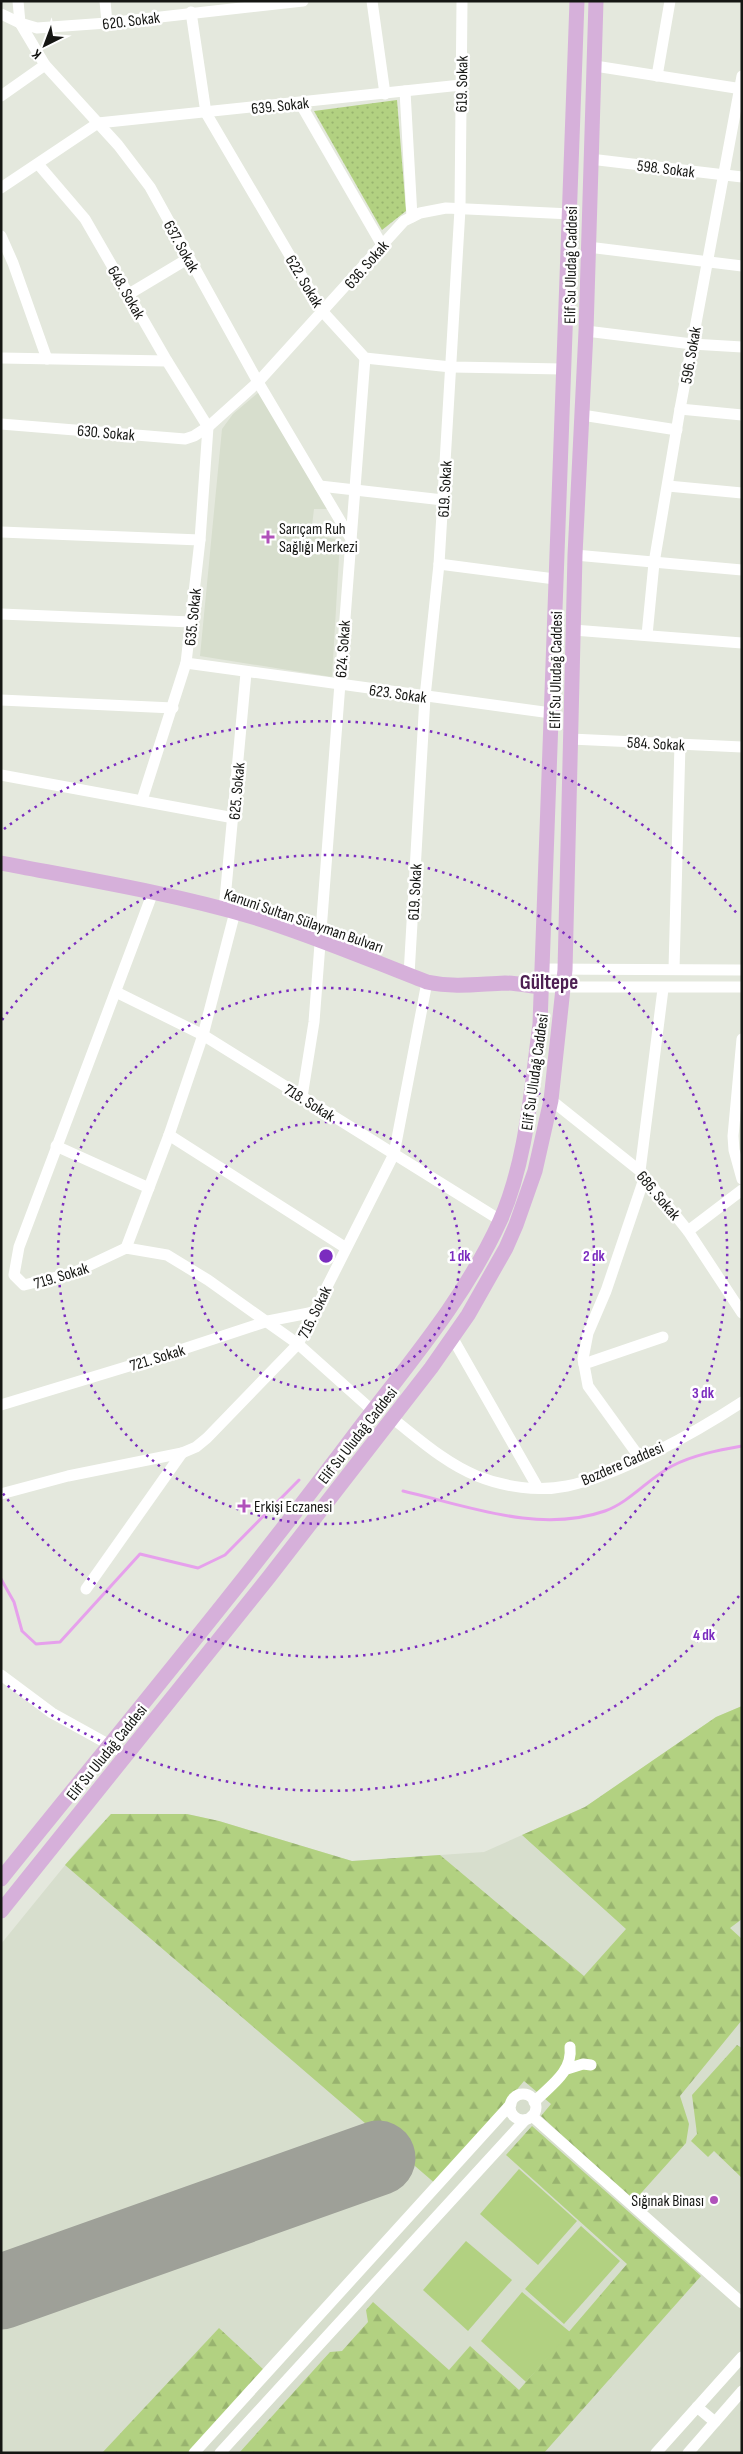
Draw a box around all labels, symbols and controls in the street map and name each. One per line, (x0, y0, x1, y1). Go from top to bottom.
street label: 620. Sokak (101, 9, 161, 34)
north arrow (20, 20, 70, 70)
text: K (28, 46, 45, 63)
street label: 619. Sokak (453, 55, 472, 113)
street label: 639. Sokak (250, 94, 310, 119)
street label: 598. Sokak (636, 157, 696, 182)
street label: Elif Su Uludağ Caddesi (561, 206, 582, 324)
street label: 637. Sokak (159, 218, 203, 276)
street label: 636. Sokak (341, 237, 393, 293)
street label: 622. Sokak (281, 252, 327, 311)
street label: 648. Sokak (103, 263, 149, 323)
street label: 596. Sokak (677, 325, 706, 385)
street label: 630. Sokak (76, 422, 135, 445)
street label: 619. Sokak (435, 460, 456, 518)
place label: Sarıçam Ruh Sağlığı Merkezi (279, 520, 358, 557)
marker: Sarıçam Ruh Sağlığı Merkezi (261, 530, 275, 544)
street label: 635. Sokak (181, 588, 206, 647)
street label: Elif Su Uludağ Caddesi (546, 611, 567, 729)
street label: 624. Sokak (332, 620, 355, 679)
street label: 623. Sokak (368, 681, 428, 708)
street label: 584. Sokak (627, 733, 685, 755)
street label: 625. Sokak (226, 762, 249, 821)
street label: 619. Sokak (405, 863, 426, 921)
street label: Kanuni Sultan Sülayman Bulvarı (221, 885, 386, 958)
district label: Gültepe (520, 970, 578, 995)
street label: Elif Su Uludağ Caddesi (518, 1013, 553, 1132)
street label: 718. Sokak (280, 1080, 338, 1126)
street label: 686. Sokak (632, 1168, 684, 1224)
centre of rings (317, 1247, 335, 1265)
text: 1 dk (449, 1247, 471, 1266)
text: 2 dk (583, 1247, 606, 1266)
street label: 719. Sokak (32, 1259, 91, 1294)
street label: 716. Sokak (295, 1283, 336, 1342)
street label: 721. Sokak (128, 1341, 187, 1376)
street label: Elif Su Uludağ Caddesi (314, 1384, 402, 1488)
text: 3 dk (692, 1384, 715, 1403)
street label: Bozdere Caddesi (579, 1438, 667, 1490)
place label: Erkişi Eczanesi (254, 1498, 332, 1517)
marker: Erkişi Eczanesi (238, 1500, 250, 1512)
text: 4 dk (693, 1626, 716, 1645)
street label: Elif Su Uludağ Caddesi (63, 1701, 152, 1805)
place label: Sığınak Binası (631, 2192, 704, 2211)
marker: Sığınak Binası (708, 2194, 720, 2206)

